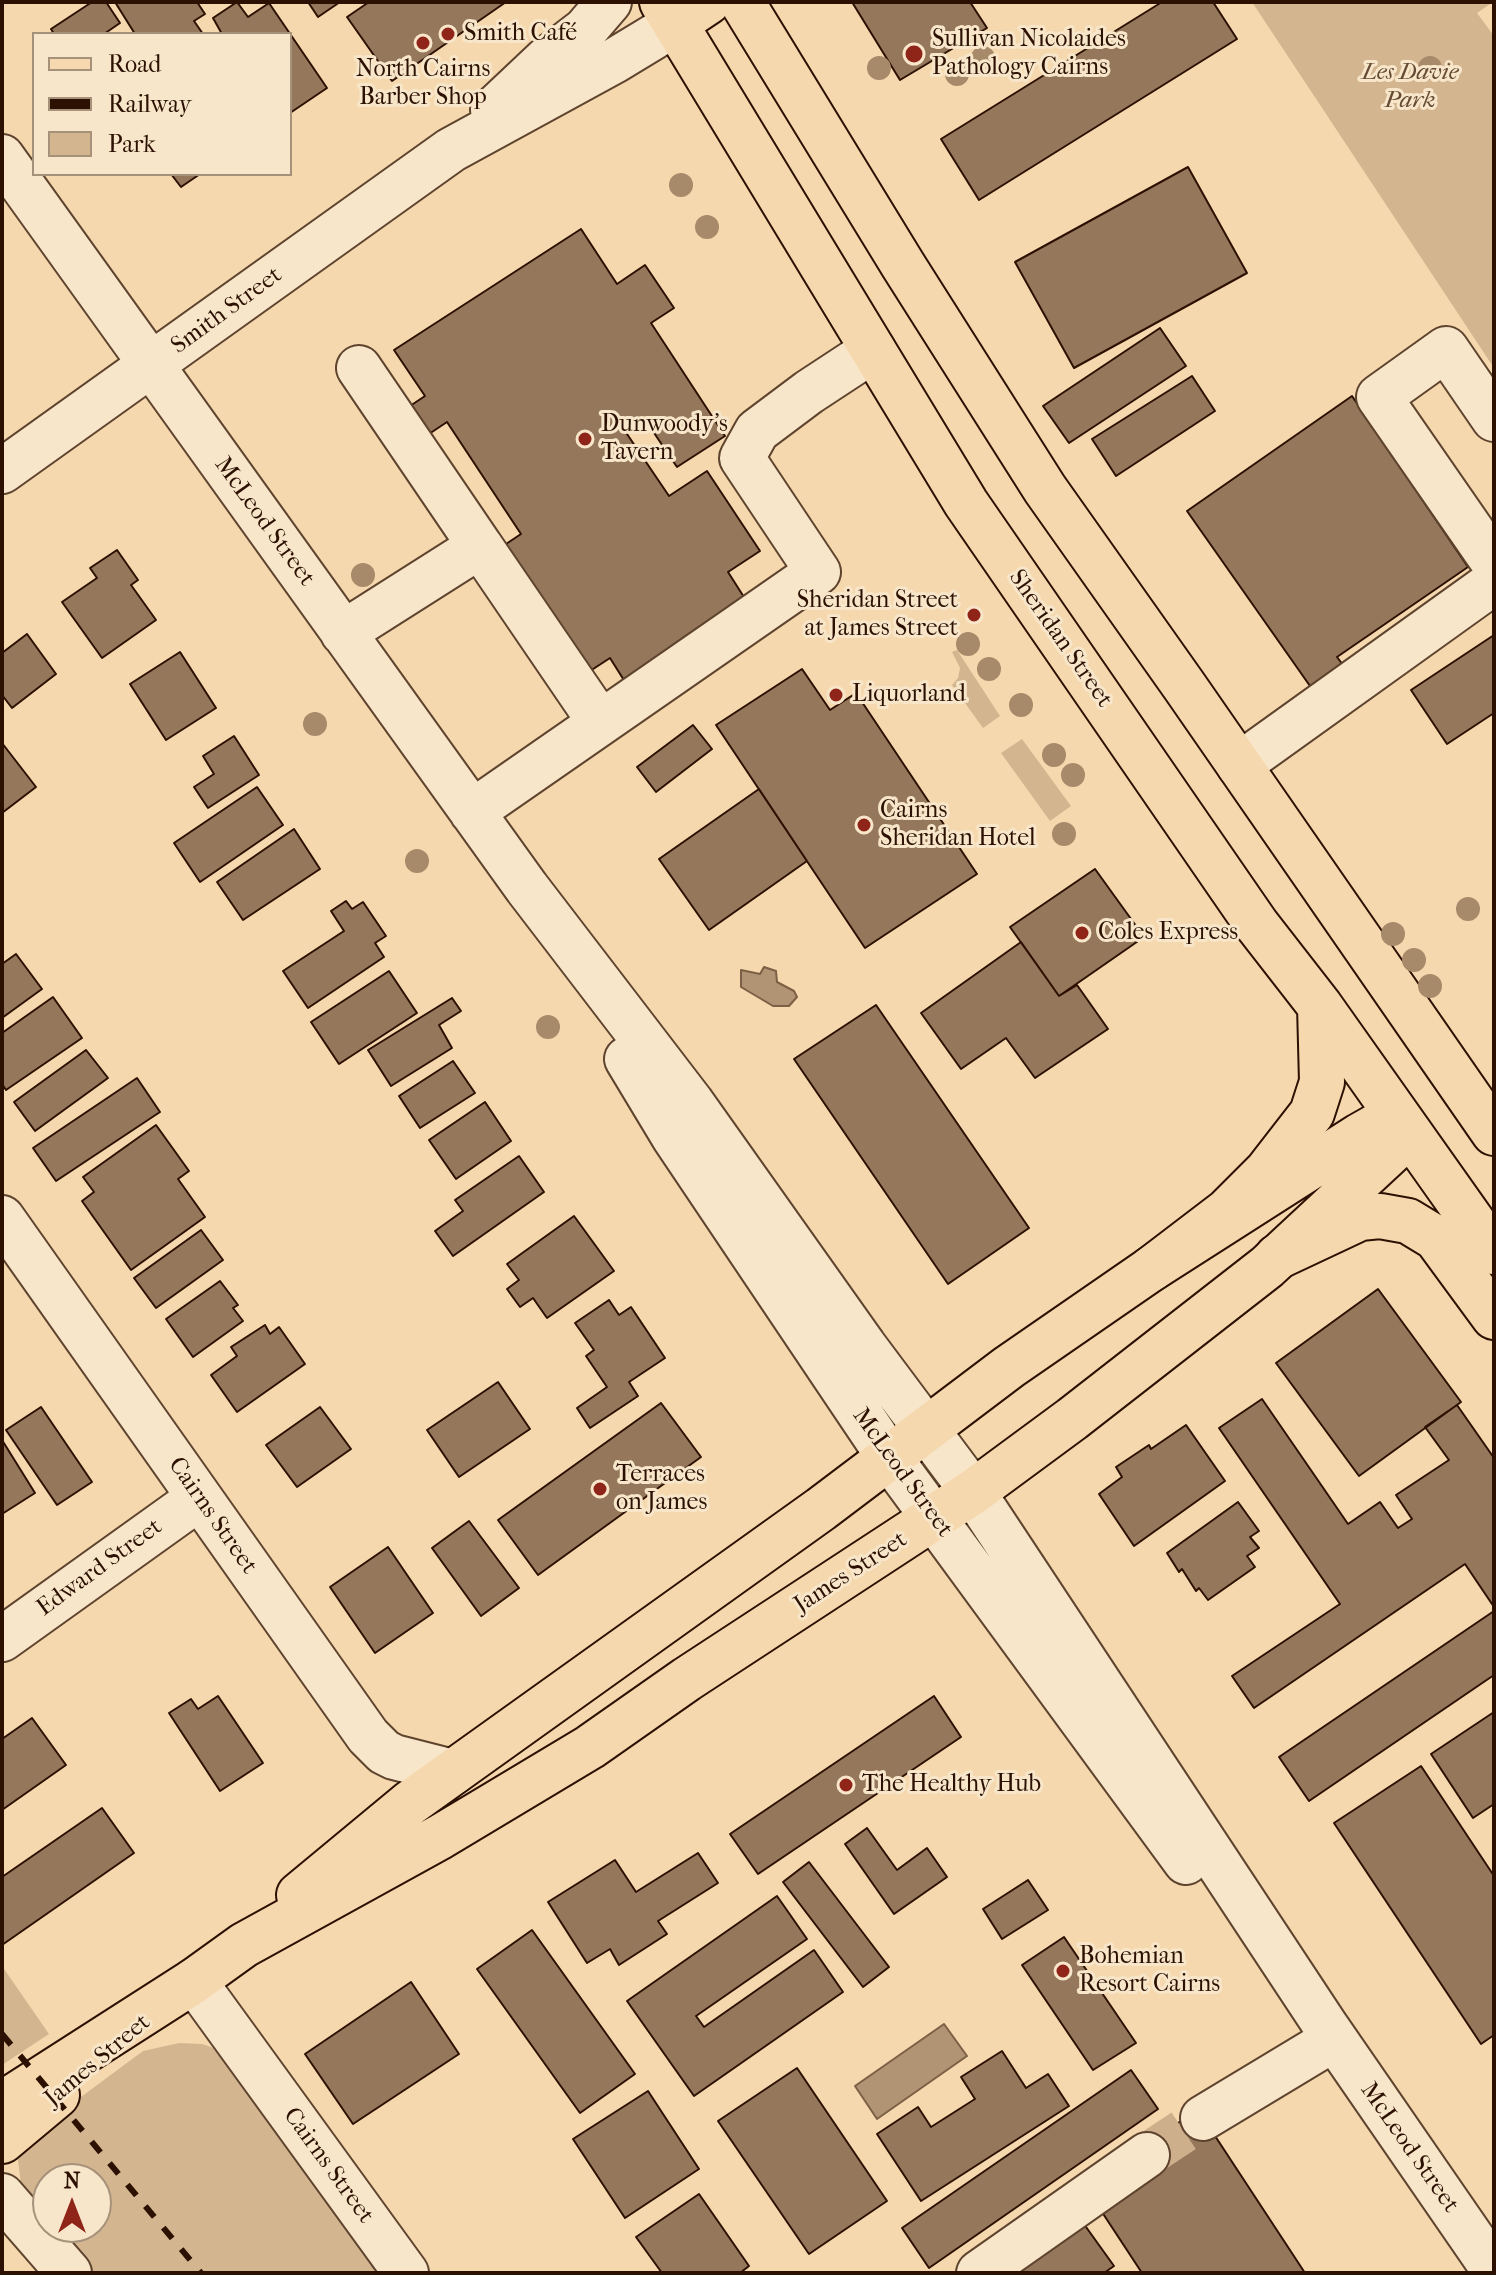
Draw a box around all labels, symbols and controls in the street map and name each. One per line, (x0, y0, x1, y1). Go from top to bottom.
place label: Smith Café (464, 20, 577, 48)
marker: Smith Café (439, 25, 457, 43)
place label: Sullivan Nicolaides Pathology Cairns (932, 26, 1126, 82)
legend (32, 32, 292, 176)
marker: North Cairns Barber Shop (414, 34, 432, 52)
marker: Sullivan Nicolaides Pathology Cairns (903, 43, 925, 65)
text: Road (108, 50, 161, 78)
place label: North Cairns Barber Shop (356, 56, 490, 112)
park label: Les Davie Park (1362, 59, 1458, 115)
text: Railway (108, 90, 191, 118)
text: Park (108, 130, 156, 158)
street label: Smith Street (166, 261, 288, 361)
place label: Dunwoody's Tavern (601, 411, 728, 467)
marker: Dunwoody's Tavern (576, 430, 594, 448)
street label: McLeod Street (208, 452, 320, 592)
street label: Sheridan Street (1002, 565, 1118, 713)
place label: Sheridan Street at James Street (797, 587, 958, 643)
marker: Sheridan Street at James Street (965, 606, 983, 624)
place label: Liquorland (852, 681, 966, 709)
marker: Liquorland (827, 686, 845, 704)
place label: Cairns Sheridan Hotel (880, 797, 1036, 853)
marker: Cairns Sheridan Hotel (855, 816, 873, 834)
place label: Coles Express (1098, 919, 1238, 947)
marker: Coles Express (1073, 924, 1091, 942)
street label: McLeod Street (846, 1403, 958, 1543)
street label: Cairns Street (161, 1452, 263, 1580)
place label: Terraces on James (616, 1461, 707, 1517)
marker: Terraces on James (591, 1480, 609, 1498)
street label: Edward Street (32, 1513, 168, 1623)
street label: James Street (789, 1526, 913, 1620)
place label: The Healthy Hub (862, 1771, 1041, 1799)
marker: The Healthy Hub (837, 1776, 855, 1794)
place label: Bohemian Resort Cairns (1079, 1943, 1220, 1999)
marker: Bohemian Resort Cairns (1054, 1962, 1072, 1980)
street label: James Street (39, 2009, 157, 2113)
street label: McLeod Street (1354, 2077, 1464, 2219)
street label: Cairns Street (276, 2103, 380, 2229)
north arrow (32, 2163, 112, 2243)
text: N (64, 2168, 80, 2194)

